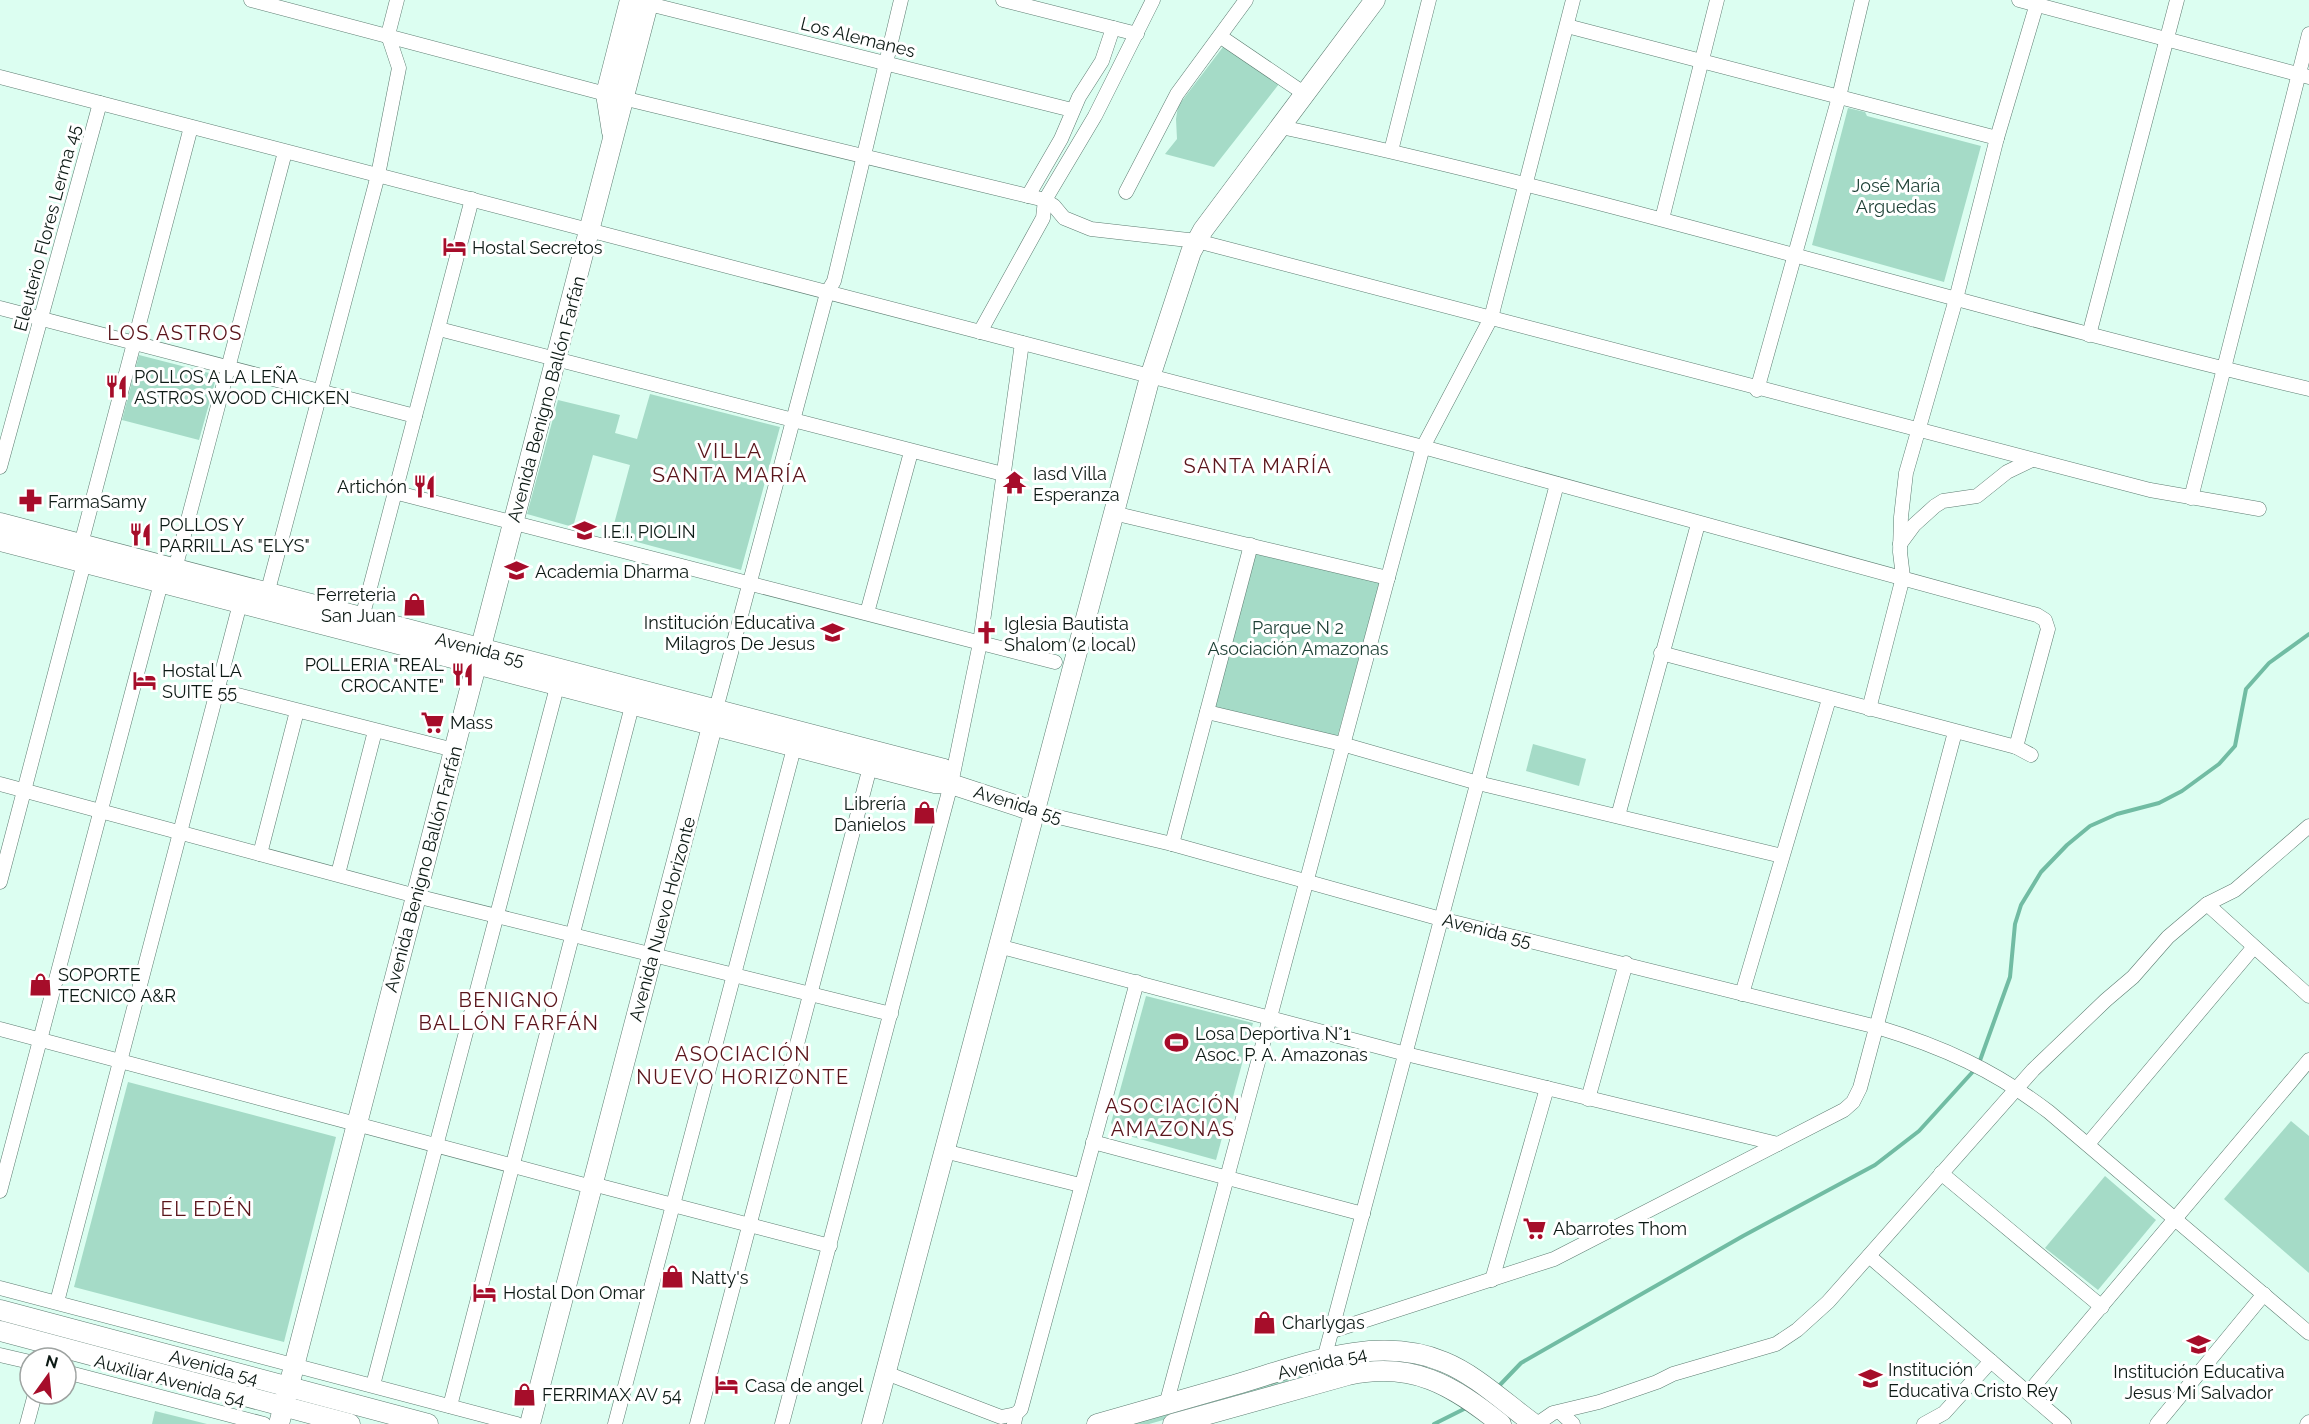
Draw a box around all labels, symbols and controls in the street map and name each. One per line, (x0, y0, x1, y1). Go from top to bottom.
street label: Los Alemanes (798, 13, 918, 61)
street label: Eleuterio Flores Lerma 45 (9, 122, 85, 334)
park label: José María Arguedas (1852, 175, 1940, 217)
hotel icon: Hostal Secretos (441, 234, 467, 260)
place label: Hostal Secretos (472, 237, 603, 258)
street label: Avenida Benigno Ballón Farfán (503, 273, 589, 525)
district label: LOS ASTROS (107, 321, 243, 345)
place label: POLLOS A LA LEÑA ASTROS WOOD CHICKEN (134, 366, 350, 408)
restaurant icon: POLLOS A LA LEÑA ASTROS WOOD CHICKEN (103, 373, 129, 399)
district label: VILLA SANTA MARÍA (652, 438, 808, 487)
district label: SANTA MARÍA (1184, 454, 1332, 478)
place label: Iasd Villa Esperanza (1033, 463, 1120, 505)
temple icon: Iasd Villa Esperanza (1002, 470, 1028, 496)
restaurant icon: Artichón (412, 473, 438, 499)
place label: Artichón (337, 476, 407, 497)
pharmacy icon: FarmaSamy (17, 488, 43, 514)
place label: FarmaSamy (48, 491, 147, 512)
place label: POLLOS Y PARRILLAS "ELYS" (159, 514, 310, 556)
school or university icon: I.E.I. PIOLIN (572, 518, 598, 544)
restaurant icon: POLLOS Y PARRILLAS "ELYS" (128, 521, 154, 547)
place label: I.E.I. PIOLIN (603, 521, 696, 542)
school or university icon: Academia Dharma (504, 558, 530, 584)
place label: Academia Dharma (535, 561, 689, 582)
place label: Ferreteria San Juan (316, 584, 396, 626)
shop icon: Ferreteria San Juan (401, 591, 427, 617)
place label: Institución Educativa Milagros De Jesus (644, 612, 815, 654)
place label: Iglesia Bautista Shalom (2 local) (1004, 613, 1136, 655)
park label: Parque N 2 Asociación Amazonas (1208, 617, 1389, 659)
school or university icon: Institución Educativa Milagros De Jesus (820, 619, 846, 645)
church icon: Iglesia Bautista Shalom (2 local) (973, 620, 999, 646)
street label: Avenida 55 (433, 628, 527, 670)
place label: POLLERIA "REAL CROCANTE" (305, 654, 445, 696)
place label: Hostal LA SUITE 55 (162, 660, 242, 702)
restaurant icon: POLLERIA "REAL CROCANTE" (449, 661, 475, 687)
hotel icon: Hostal LA SUITE 55 (131, 667, 157, 693)
supermarket icon: Mass (419, 709, 445, 735)
place label: Mass (450, 712, 493, 733)
street label: Avenida Benigno Ballón Farfán (380, 743, 466, 995)
street label: Avenida 55 (971, 781, 1065, 827)
place label: Librería Danielos (834, 793, 906, 835)
shop icon: Librería Danielos (911, 800, 937, 826)
street label: Avenida Nuevo Horizonte (625, 814, 700, 1024)
street label: Avenida 55 (1440, 909, 1534, 951)
place label: SOPORTE TECNICO A&R (58, 964, 176, 1006)
shop icon: SOPORTE TECNICO A&R (27, 971, 53, 997)
district label: BENIGNO BALLÓN FARFÁN (419, 988, 599, 1035)
place label: Losa Deportiva N°1 Asoc. P. A. Amazonas (1195, 1023, 1368, 1065)
sports icon: Losa Deportiva N°1 Asoc. P. A. Amazonas (1164, 1030, 1190, 1056)
district label: ASOCIACIÓN NUEVO HORIZONTE (636, 1042, 850, 1089)
district label: ASOCIACIÓN AMAZONAS (1105, 1094, 1241, 1141)
district label: EL EDÉN (161, 1197, 253, 1221)
supermarket icon: Abarrotes Thom (1522, 1215, 1548, 1241)
place label: Abarrotes Thom (1553, 1218, 1687, 1239)
shop icon: Natty's (660, 1264, 686, 1290)
place label: Natty's (691, 1267, 749, 1288)
hotel icon: Hostal Don Omar (472, 1279, 498, 1305)
place label: Hostal Don Omar (503, 1282, 646, 1303)
shop icon: Charlygas (1251, 1309, 1277, 1335)
place label: Charlygas (1282, 1312, 1365, 1333)
school or university icon: Institución Educativa Jesus Mi Salvador (2186, 1332, 2212, 1358)
street label: Avenida 54 (1275, 1342, 1369, 1383)
street label: Avenida 54 (167, 1345, 261, 1389)
north arrow (18, 1346, 78, 1406)
street label: Auxiliar Avenida 54 (92, 1350, 248, 1410)
text: N (43, 1351, 60, 1373)
place label: Institución Educativa Cristo Rey (1888, 1359, 2058, 1401)
place label: Institución Educativa Jesus Mi Salvador (2113, 1361, 2285, 1403)
school or university icon: Institución Educativa Cristo Rey (1857, 1366, 1883, 1392)
hotel icon: Casa de angel (714, 1372, 740, 1398)
place label: Casa de angel (745, 1375, 864, 1396)
shop icon: FERRIMAX AV 54 (511, 1381, 537, 1407)
place label: FERRIMAX AV 54 (542, 1384, 682, 1405)

